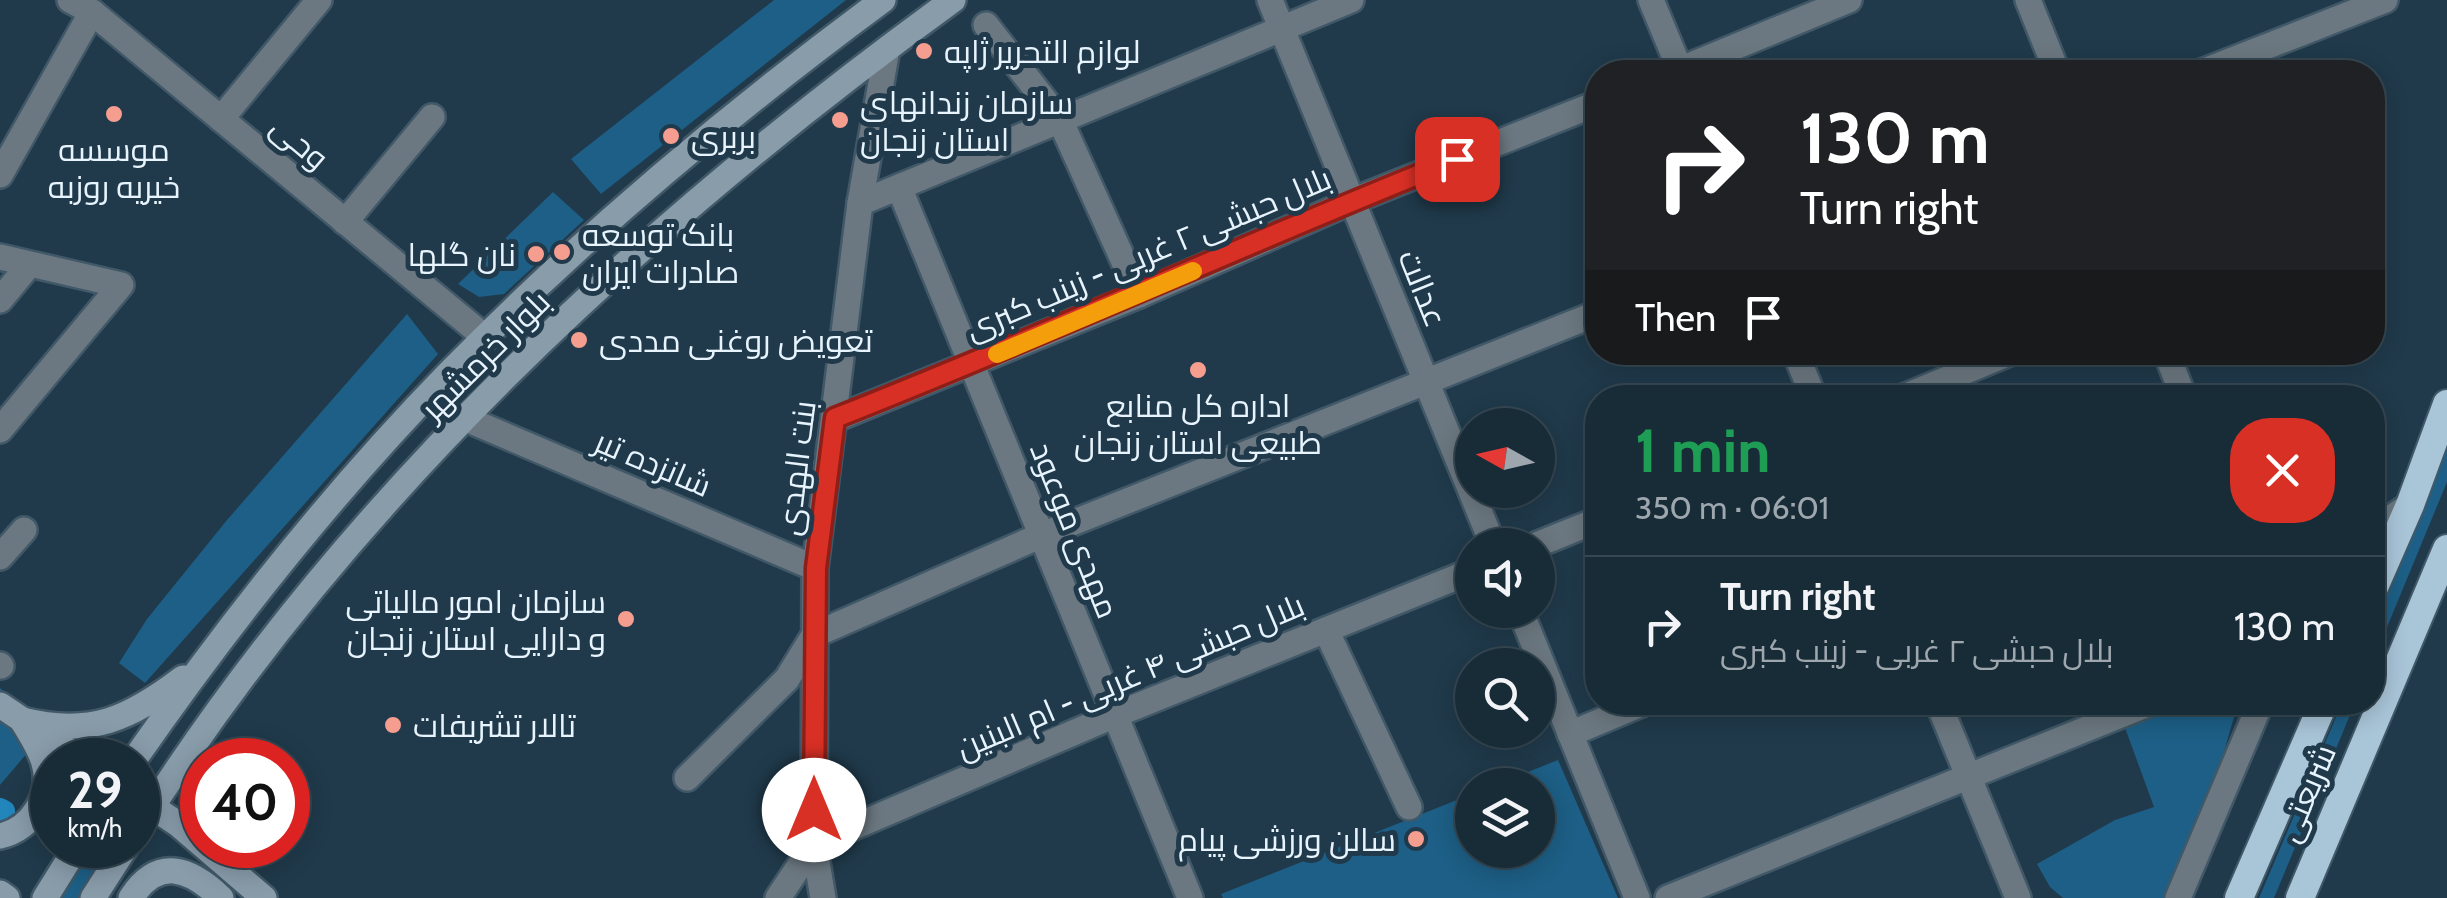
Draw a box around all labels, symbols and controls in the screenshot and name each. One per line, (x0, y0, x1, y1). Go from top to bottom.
place label: لوازم التحریر ژاپه (944, 32, 1141, 74)
marker: لوازم التحریر ژاپه (913, 40, 935, 62)
place label: سازمان زندانهای استان زنجان (860, 83, 1073, 159)
text: 130 m (1800, 95, 1990, 181)
icon: right (1635, 100, 1765, 230)
marker: موسسه خیریه روزبه (103, 103, 125, 125)
street label: وحی (263, 107, 337, 177)
marker: سازمان زندانهای استان زنجان (829, 109, 851, 131)
place label: بربری (691, 117, 756, 156)
pin (1415, 117, 1500, 202)
marker: بربری (660, 125, 682, 147)
place label: موسسه خیریه روزبه (48, 130, 180, 206)
icon: arrive (1430, 132, 1485, 187)
street label: بلال حبشی ۲ غربی - زینب کبری (959, 158, 1337, 348)
text: Turn right (1800, 181, 1979, 235)
place label: بانک توسعه صادرات ایران (582, 215, 739, 291)
place label: نان گلها (408, 235, 516, 274)
marker: بانک توسعه صادرات ایران (551, 241, 573, 263)
marker: نان گلها (525, 243, 547, 265)
street label: عدالت (1390, 244, 1456, 332)
street label: بلوار خرمشهر (411, 282, 558, 429)
icon: arrive (1736, 290, 1791, 345)
text: Then (1635, 294, 1716, 341)
place label: تعویض روغنی مددی (599, 321, 873, 360)
marker: تعویض روغنی مددی (568, 329, 590, 351)
marker: اداره کل منابع طبیعی استان زنجان (1187, 359, 1209, 381)
place label: اداره کل منابع طبیعی استان زنجان (1074, 386, 1322, 462)
street label: بنت الهدی (768, 398, 824, 538)
north arrow (1455, 408, 1555, 508)
map controls (1455, 408, 1555, 868)
text: 1 min (1635, 414, 1770, 487)
button: close (2230, 418, 2335, 523)
street label: شانزده تیر (587, 420, 717, 505)
street label: مهدی موعود (1022, 436, 1128, 624)
text: 350 m · 06:01 (1635, 488, 1829, 527)
button: sound (1455, 528, 1555, 628)
text: Turn right (1720, 573, 1876, 620)
place label: سازمان امور مالیاتی و دارایی استان زنجان (345, 582, 606, 658)
street label: بلال حبشی ۴ غربی - ام البنین (950, 585, 1311, 770)
icon: right (1635, 599, 1690, 654)
text: 130 m (2234, 603, 2335, 650)
marker: سازمان امور مالیاتی و دارایی استان زنجان (615, 608, 637, 630)
text: بلال حبشی ۲ غربی - زینب کبری (1720, 631, 2114, 670)
button: search (1455, 648, 1555, 748)
place label: تالار تشریفات (413, 706, 576, 745)
marker: تالار تشریفات (382, 714, 404, 736)
speed limit sign: 40 (180, 738, 310, 868)
street label: شریعتی (2268, 738, 2344, 848)
position arrow (762, 758, 866, 862)
text: 29 (68, 760, 122, 821)
button: layers (1455, 768, 1555, 868)
text: km/h (68, 813, 122, 843)
place label: سالن ورزشی پیام (1178, 820, 1396, 862)
marker: سالن ورزشی پیام (1405, 828, 1427, 850)

